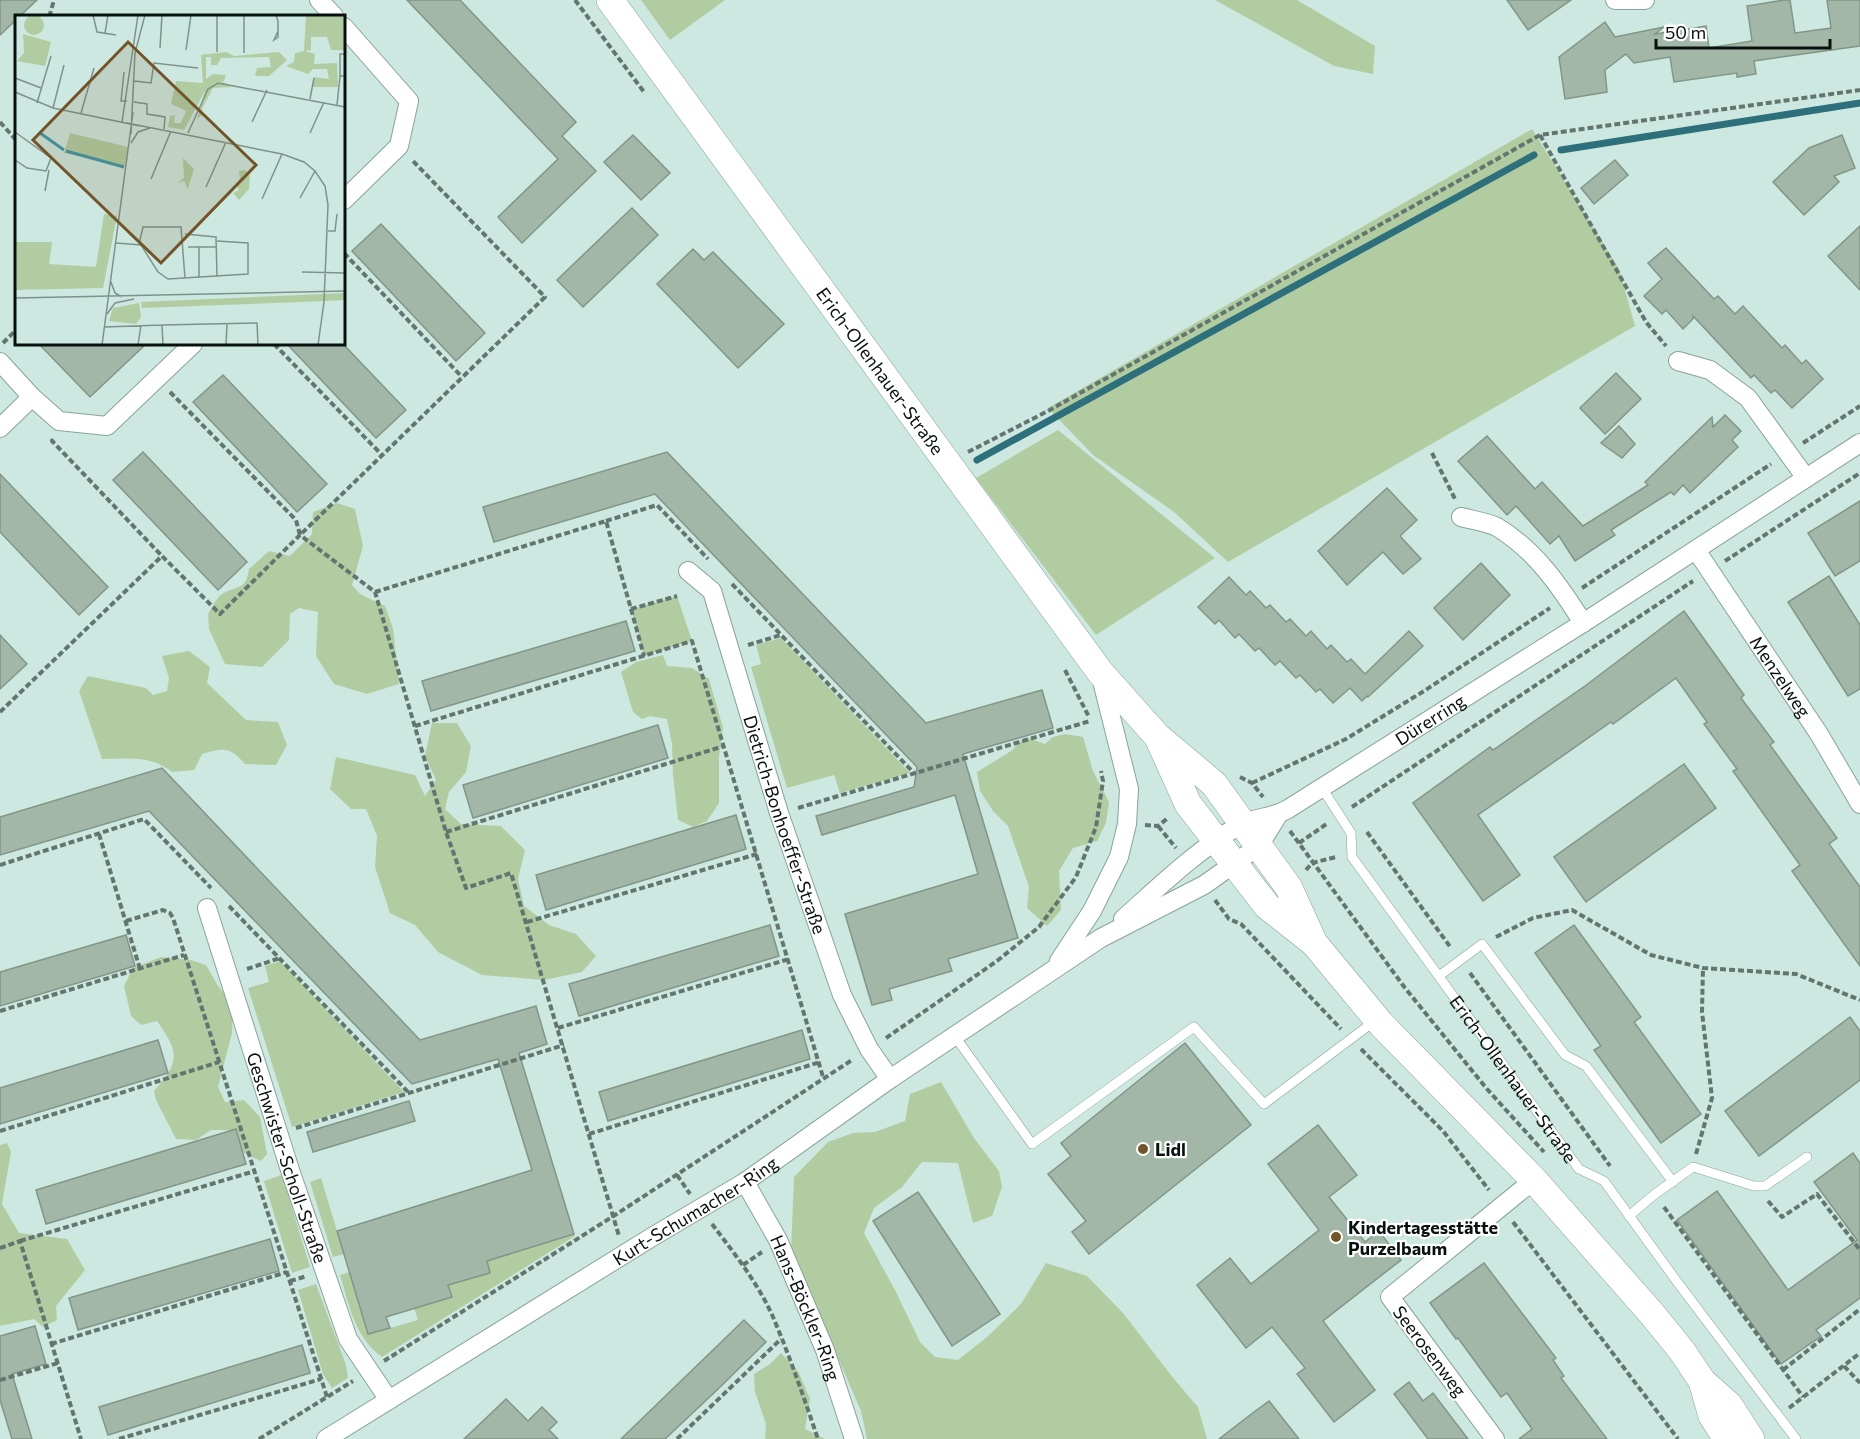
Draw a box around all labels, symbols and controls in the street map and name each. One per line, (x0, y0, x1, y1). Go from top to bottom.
scale bar (1656, 12, 1830, 50)
inset map (15, 15, 345, 345)
text: 50 m (1665, 21, 1706, 43)
street label: Erich-Ollenhauer-Straße (812, 283, 949, 459)
street label: Menzelweg (1745, 631, 1816, 721)
street label: Dürerring (1391, 689, 1469, 750)
street label: Dietrich-Bonhoeffer-Straße (739, 713, 831, 937)
street label: Erich-Ollenhauer-Straße (1445, 991, 1582, 1167)
street label: Geschwister-Scholl-Straße (242, 1049, 332, 1266)
place label: Lidl (1155, 1138, 1186, 1160)
marker: Lidl (1136, 1142, 1150, 1156)
street label: Kurt-Schumacher-Ring (609, 1151, 782, 1270)
place label: Kindertagesstätte Purzelbaum (1348, 1216, 1498, 1259)
marker: Kindertagesstätte Purzelbaum (1329, 1230, 1343, 1244)
street label: Hans-Böckler-Ring (766, 1231, 845, 1384)
street label: Seerosenweg (1389, 1301, 1471, 1401)

